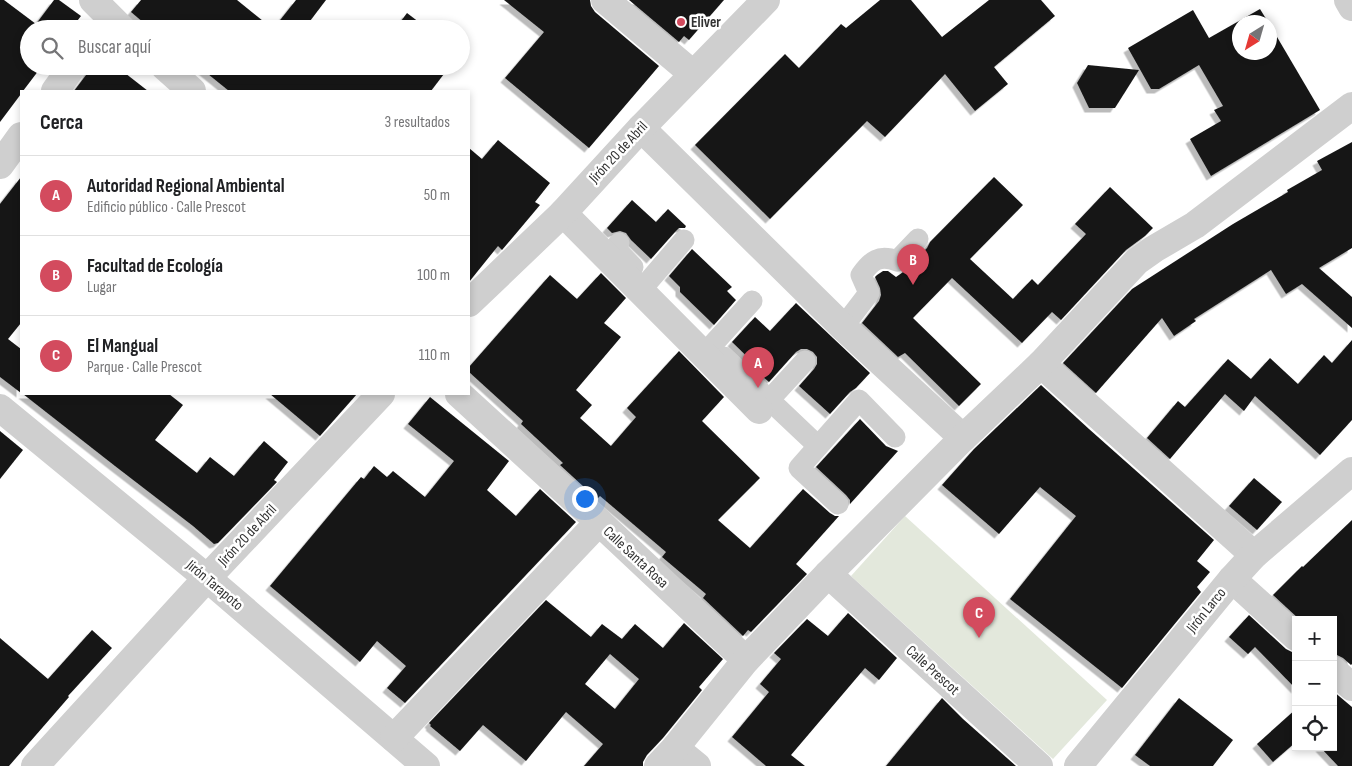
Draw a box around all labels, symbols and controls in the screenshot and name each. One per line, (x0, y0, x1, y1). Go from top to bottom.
place label: Eliver (691, 13, 721, 32)
north arrow (1232, 15, 1277, 60)
marker: Eliver (675, 16, 687, 28)
search box (20, 20, 470, 75)
icon: search (38, 34, 66, 62)
text: Buscar aquí (78, 36, 151, 59)
text: Cerca (40, 110, 83, 135)
text: 3 resultados (385, 113, 450, 132)
street label: Jirón 20 de Abril (584, 117, 652, 188)
text: Autoridad Regional Ambiental (87, 175, 285, 198)
text: A (52, 186, 60, 205)
text: 50 m (424, 186, 450, 205)
text: Edificio público · Calle Prescot (87, 198, 246, 217)
pin: B (897, 244, 929, 285)
text: Facultad de Ecología (87, 255, 223, 278)
text: B (52, 266, 60, 285)
text: 100 m (417, 266, 450, 285)
text: Lugar (87, 278, 117, 297)
text: El Mangual (87, 335, 158, 358)
text: C (52, 346, 60, 365)
text: 110 m (419, 346, 450, 365)
pin: A (742, 347, 774, 388)
text: Parque · Calle Prescot (87, 358, 202, 377)
your location (572, 486, 598, 512)
street label: Jirón 20 de Abril (213, 500, 281, 571)
street label: Calle Santa Rosa (599, 522, 672, 593)
street label: Jirón Tarapoto (181, 555, 247, 615)
street label: Jirón Larco (1182, 584, 1230, 637)
pin: C (963, 597, 995, 638)
map controls (1292, 616, 1337, 751)
button: + (1292, 616, 1337, 661)
street label: Calle Prescot (902, 641, 964, 700)
button: − (1292, 661, 1337, 706)
button: locate (1292, 706, 1337, 751)

